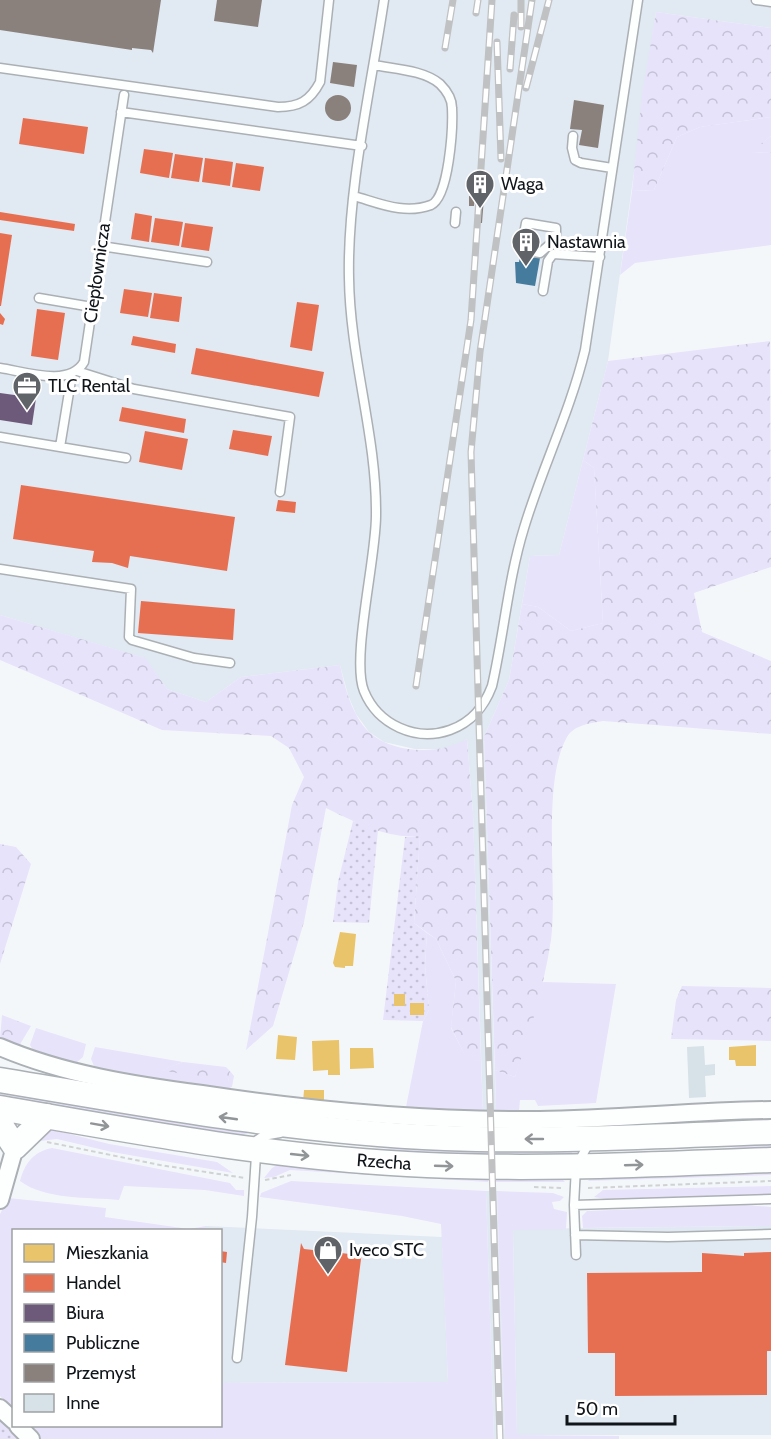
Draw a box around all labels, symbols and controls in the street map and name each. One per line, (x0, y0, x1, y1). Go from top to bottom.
building icon: Waga (464, 168, 496, 210)
place label: Waga (501, 173, 544, 195)
street label: Ciepłownicza (79, 221, 115, 325)
building icon: Nastawnia (510, 226, 542, 268)
place label: Nastawnia (547, 231, 626, 253)
office icon: TLC Rental (11, 370, 43, 412)
place label: TLC Rental (48, 375, 131, 397)
one-way arrow (219, 1112, 238, 1123)
one-way arrow (89, 1120, 109, 1131)
one-way arrow (524, 1133, 544, 1145)
street label: Rzecha (356, 1149, 413, 1175)
one-way arrow (289, 1150, 309, 1161)
one-way arrow (624, 1159, 644, 1170)
one-way arrow (433, 1160, 453, 1171)
legend (12, 1229, 222, 1427)
shop icon: Iveco STC (312, 1234, 344, 1276)
place label: Iveco STC (349, 1239, 424, 1261)
text: Mieszkania (66, 1242, 149, 1264)
text: Handel (66, 1272, 121, 1294)
text: Biura (66, 1302, 104, 1324)
text: Publiczne (66, 1332, 140, 1354)
text: Przemysł (66, 1362, 136, 1384)
scale bar (567, 1388, 675, 1426)
text: Inne (66, 1392, 100, 1414)
text: 50 m (576, 1398, 618, 1420)

